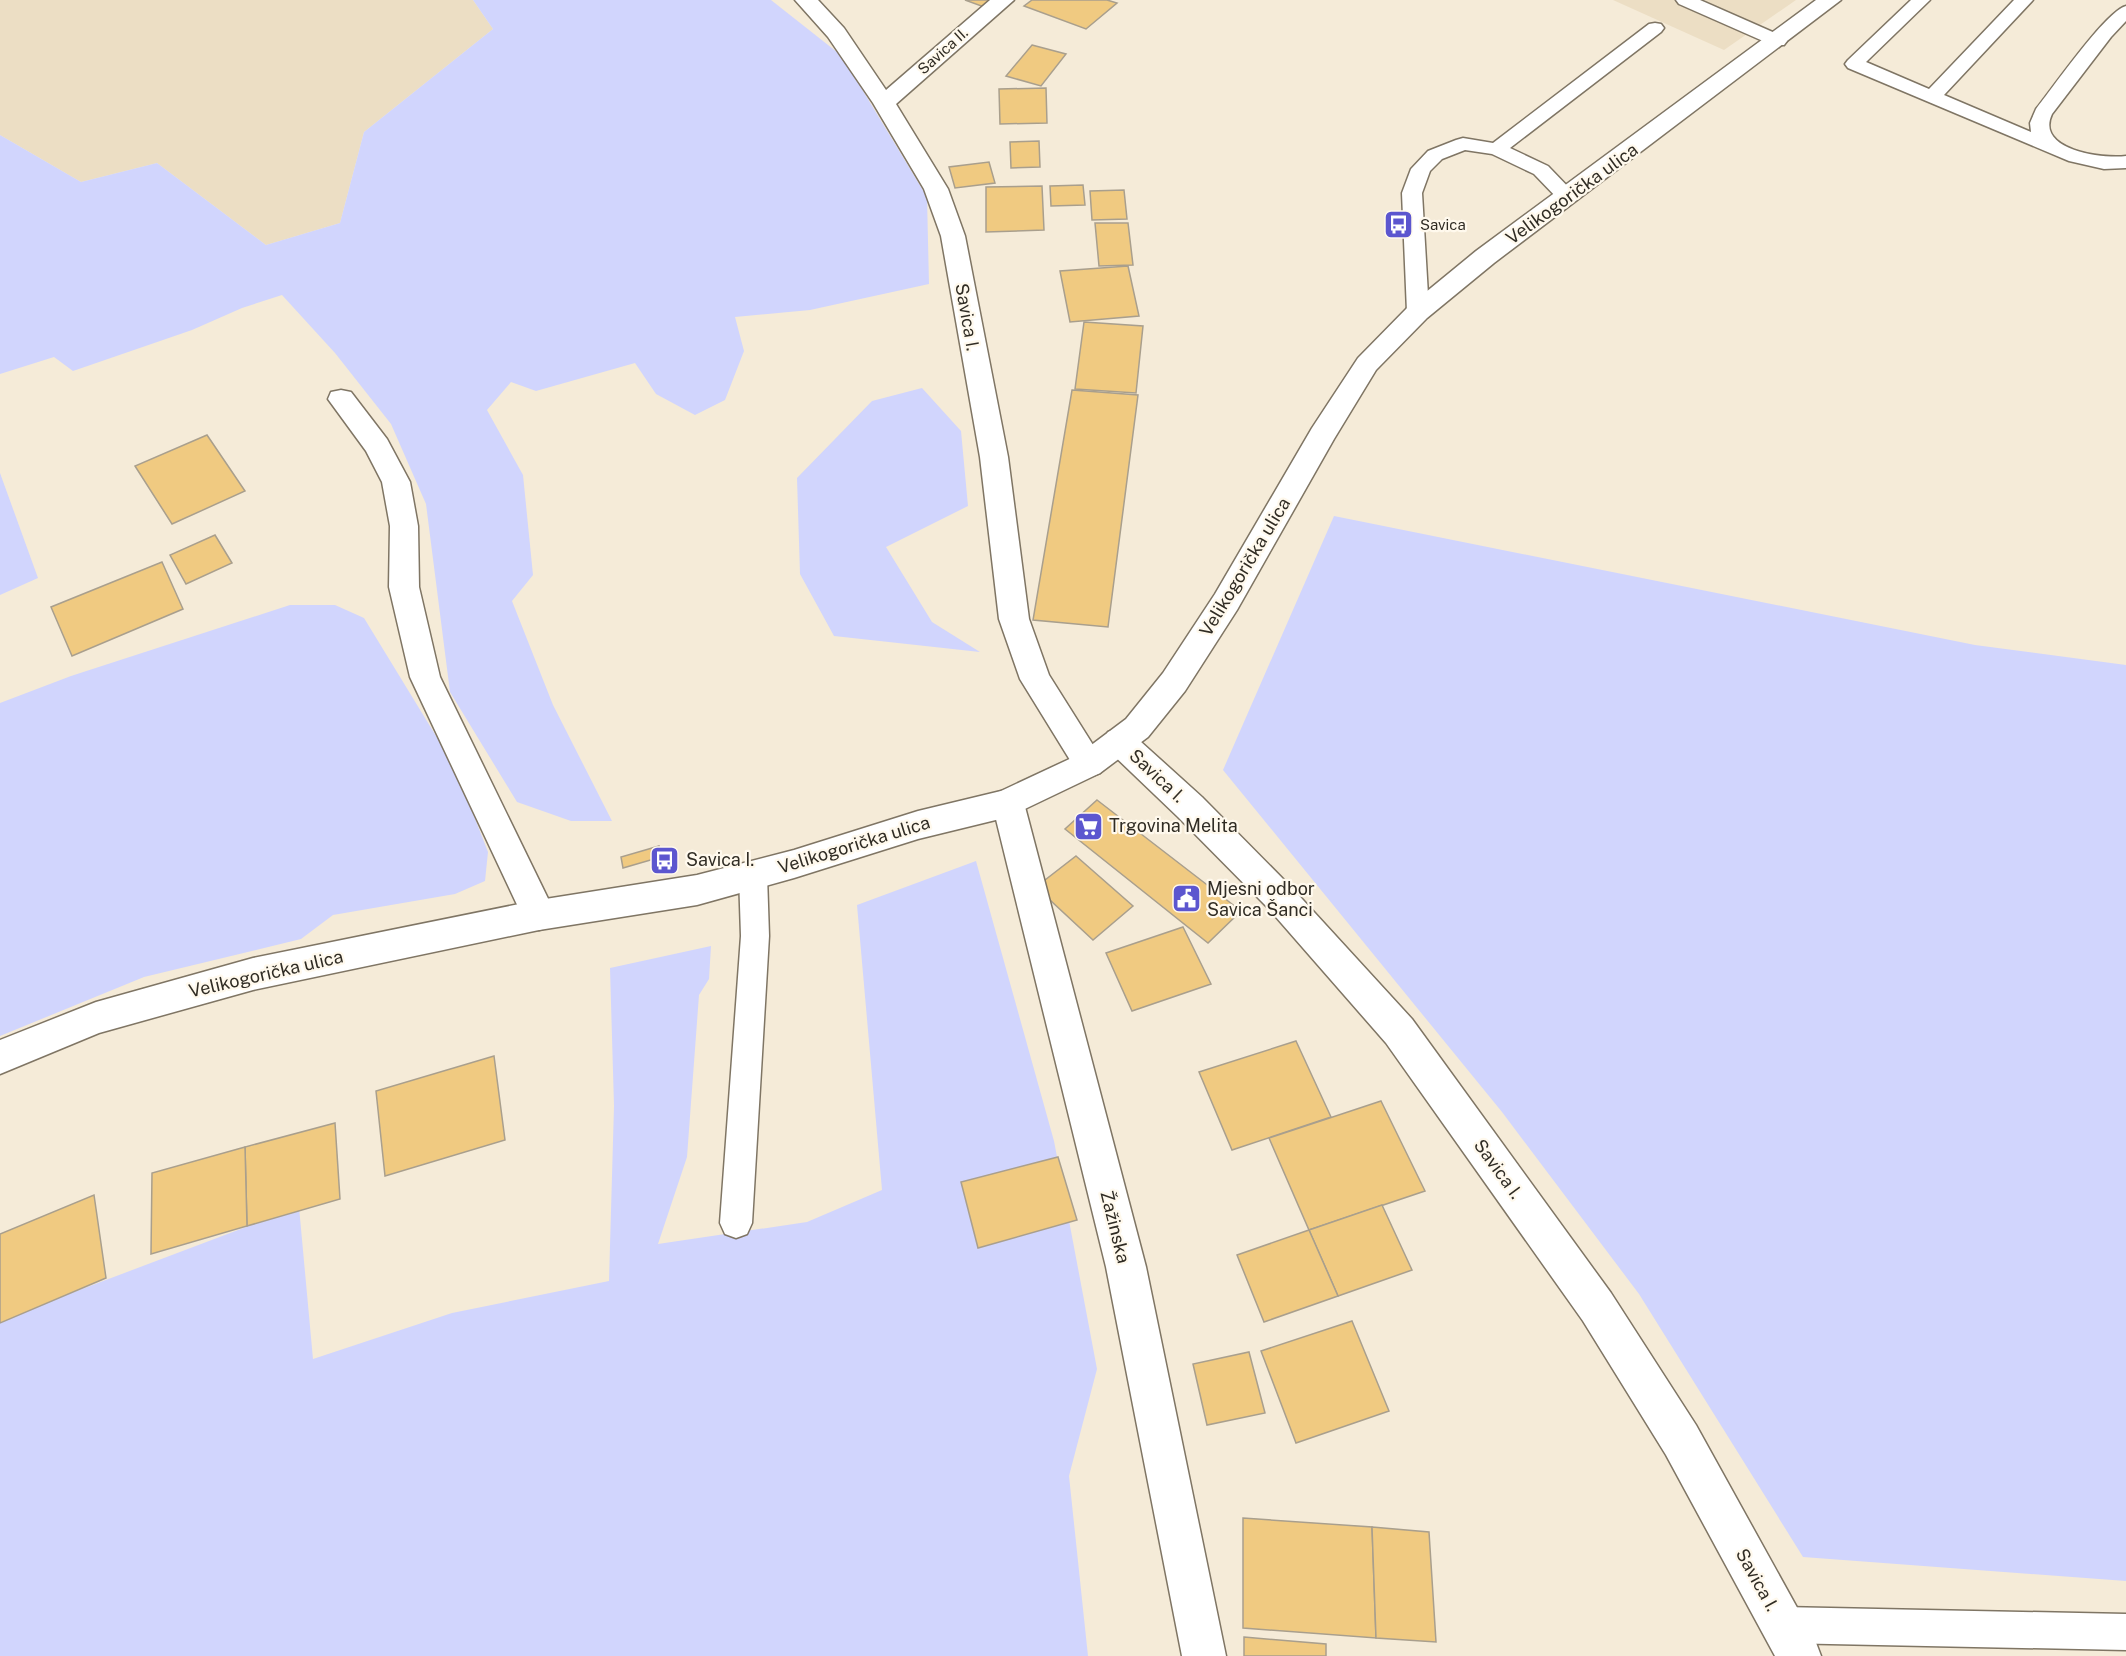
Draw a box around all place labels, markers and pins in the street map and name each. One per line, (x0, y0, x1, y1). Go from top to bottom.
bus stop icon: Savica (1383, 209, 1415, 241)
place label: Savica (1420, 216, 1466, 233)
supermarket icon: Trgovina Melita (1072, 810, 1104, 842)
place label: Trgovina Melita (1109, 815, 1238, 836)
bus stop icon: Savica I. (649, 844, 681, 876)
place label: Savica I. (686, 849, 754, 870)
place label: Mjesni odbor Savica Šanci (1207, 878, 1315, 920)
public building icon: Mjesni odbor Savica Šanci (1170, 883, 1202, 915)

